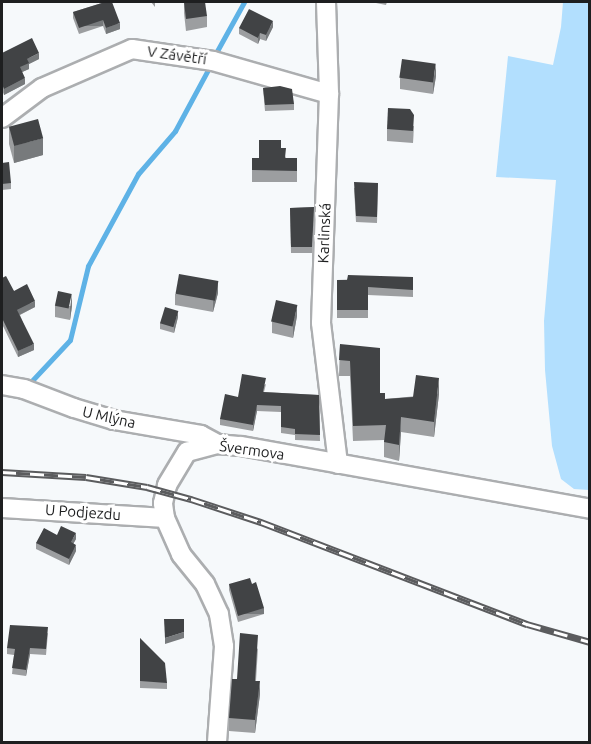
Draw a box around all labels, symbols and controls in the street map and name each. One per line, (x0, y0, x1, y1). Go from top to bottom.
street label: V Závětří (146, 42, 208, 68)
street label: Karlinská (314, 202, 334, 264)
street label: U Mlýna (81, 402, 137, 432)
street label: Švermova (218, 437, 286, 463)
street label: U Podjezdu (44, 500, 122, 524)

